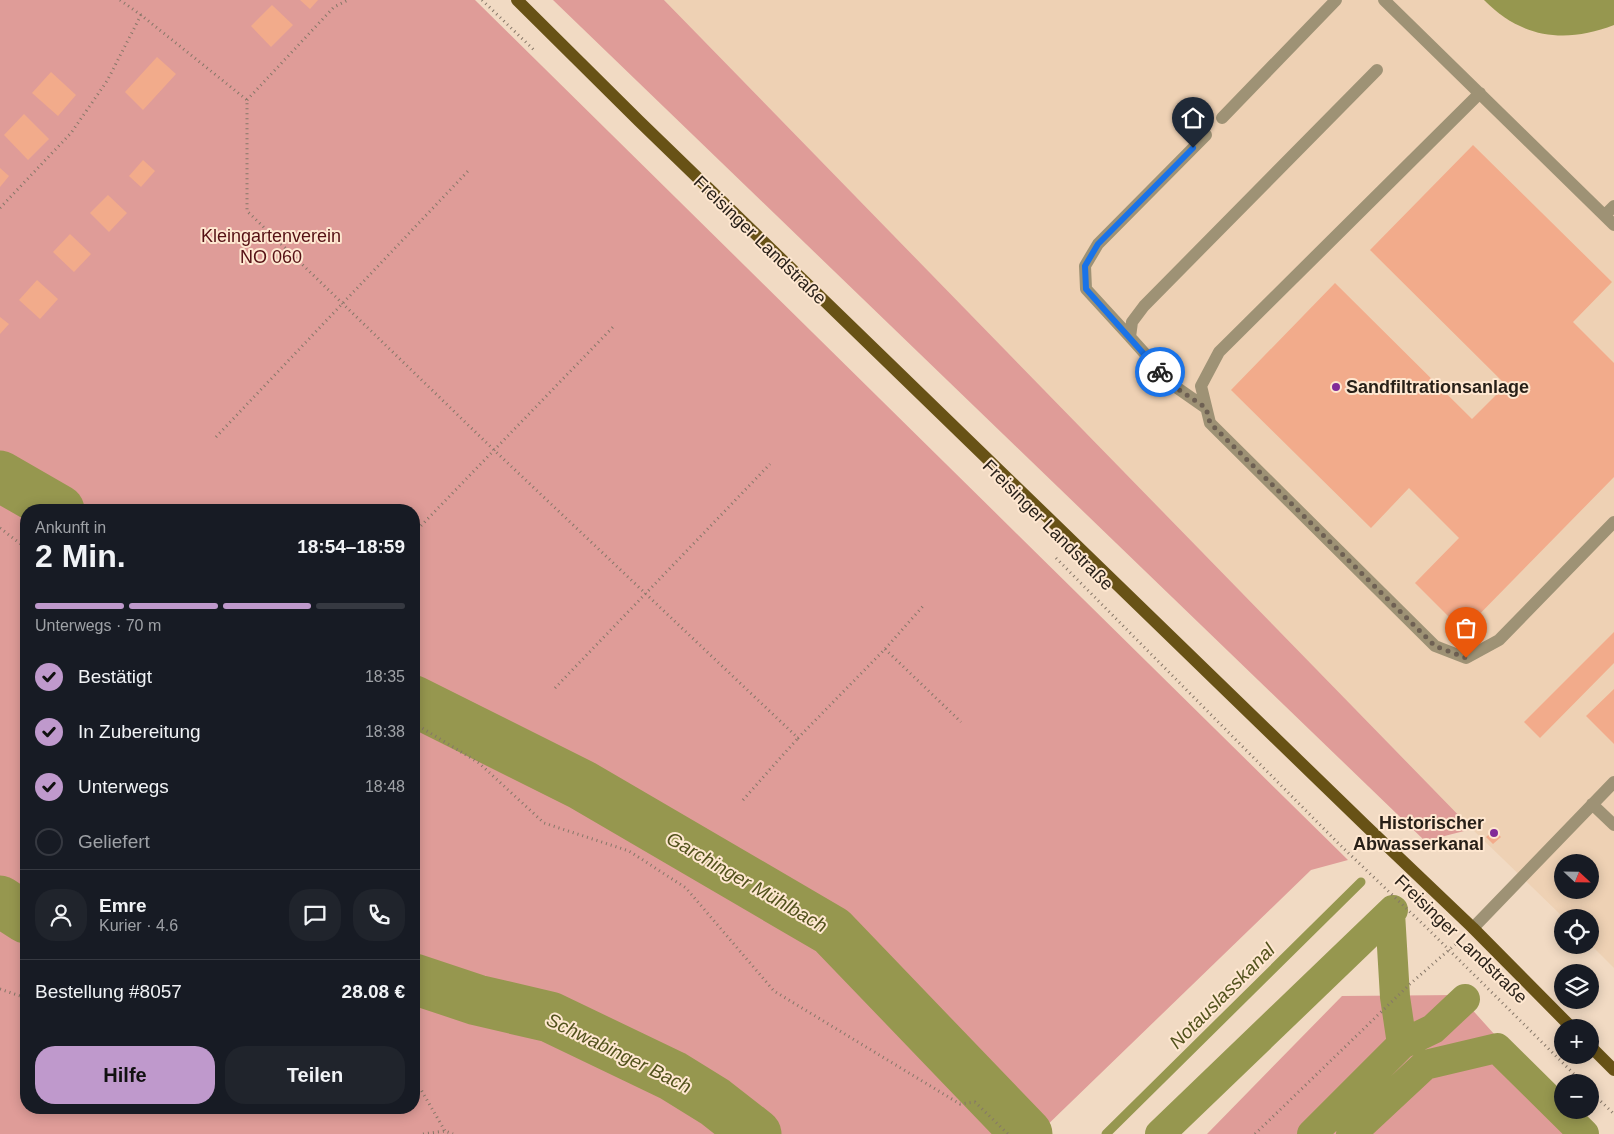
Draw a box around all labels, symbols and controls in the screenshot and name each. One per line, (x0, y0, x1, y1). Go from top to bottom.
pin (1172, 97, 1214, 148)
icon: home (1179, 104, 1207, 132)
street label: Freisinger Landstraße (690, 172, 830, 308)
park label: Kleingartenverein NO 060 (201, 226, 341, 267)
courier (1135, 347, 1185, 397)
icon: bike (1146, 358, 1174, 386)
place label: Sandfiltrationsanlage (1346, 377, 1529, 397)
marker: Sandfiltrationsanlage (1330, 381, 1342, 393)
street label: Freisinger Landstraße (979, 456, 1117, 594)
text: Ankunft in (35, 519, 106, 536)
text: 18:54–18:59 (297, 536, 405, 557)
text: 2 Min. (35, 538, 126, 574)
pin (1445, 607, 1487, 658)
icon: bag (1452, 614, 1480, 642)
text: Unterwegs · 70 m (35, 617, 161, 634)
icon: check (35, 663, 63, 691)
text: Bestätigt (78, 666, 152, 687)
text: 18:35 (365, 668, 405, 685)
icon: check (35, 718, 63, 746)
text: In Zubereitung (78, 721, 201, 742)
text: 18:38 (365, 723, 405, 740)
icon: check (35, 773, 63, 801)
text: Unterwegs (78, 776, 169, 797)
text: 18:48 (365, 778, 405, 795)
place label: Historischer Abwasserkanal (1353, 813, 1484, 854)
water label: Garchinger Mühlbach (663, 827, 831, 937)
marker: Historischer Abwasserkanal (1488, 827, 1500, 839)
text: Geliefert (78, 831, 150, 852)
north arrow (1554, 854, 1599, 899)
map controls (1554, 854, 1599, 1119)
street label: Freisinger Landstraße (1391, 871, 1531, 1007)
button: person (35, 889, 87, 941)
button: chat (289, 889, 341, 941)
button: phone (353, 889, 405, 941)
text: Emre (99, 895, 147, 916)
button: locate (1554, 909, 1599, 954)
text: Kurier · 4.6 (99, 917, 178, 934)
water label: Notauslasskanal (1165, 939, 1279, 1053)
button: layers (1554, 964, 1599, 1009)
text: Bestellung #8057 (35, 981, 182, 1002)
text: 28.08 € (342, 981, 405, 1002)
water label: Schwabinger Bach (543, 1009, 695, 1097)
button: + (1554, 1019, 1599, 1064)
button: Hilfe (35, 1046, 215, 1104)
button: Teilen (225, 1046, 405, 1104)
button: − (1554, 1074, 1599, 1119)

